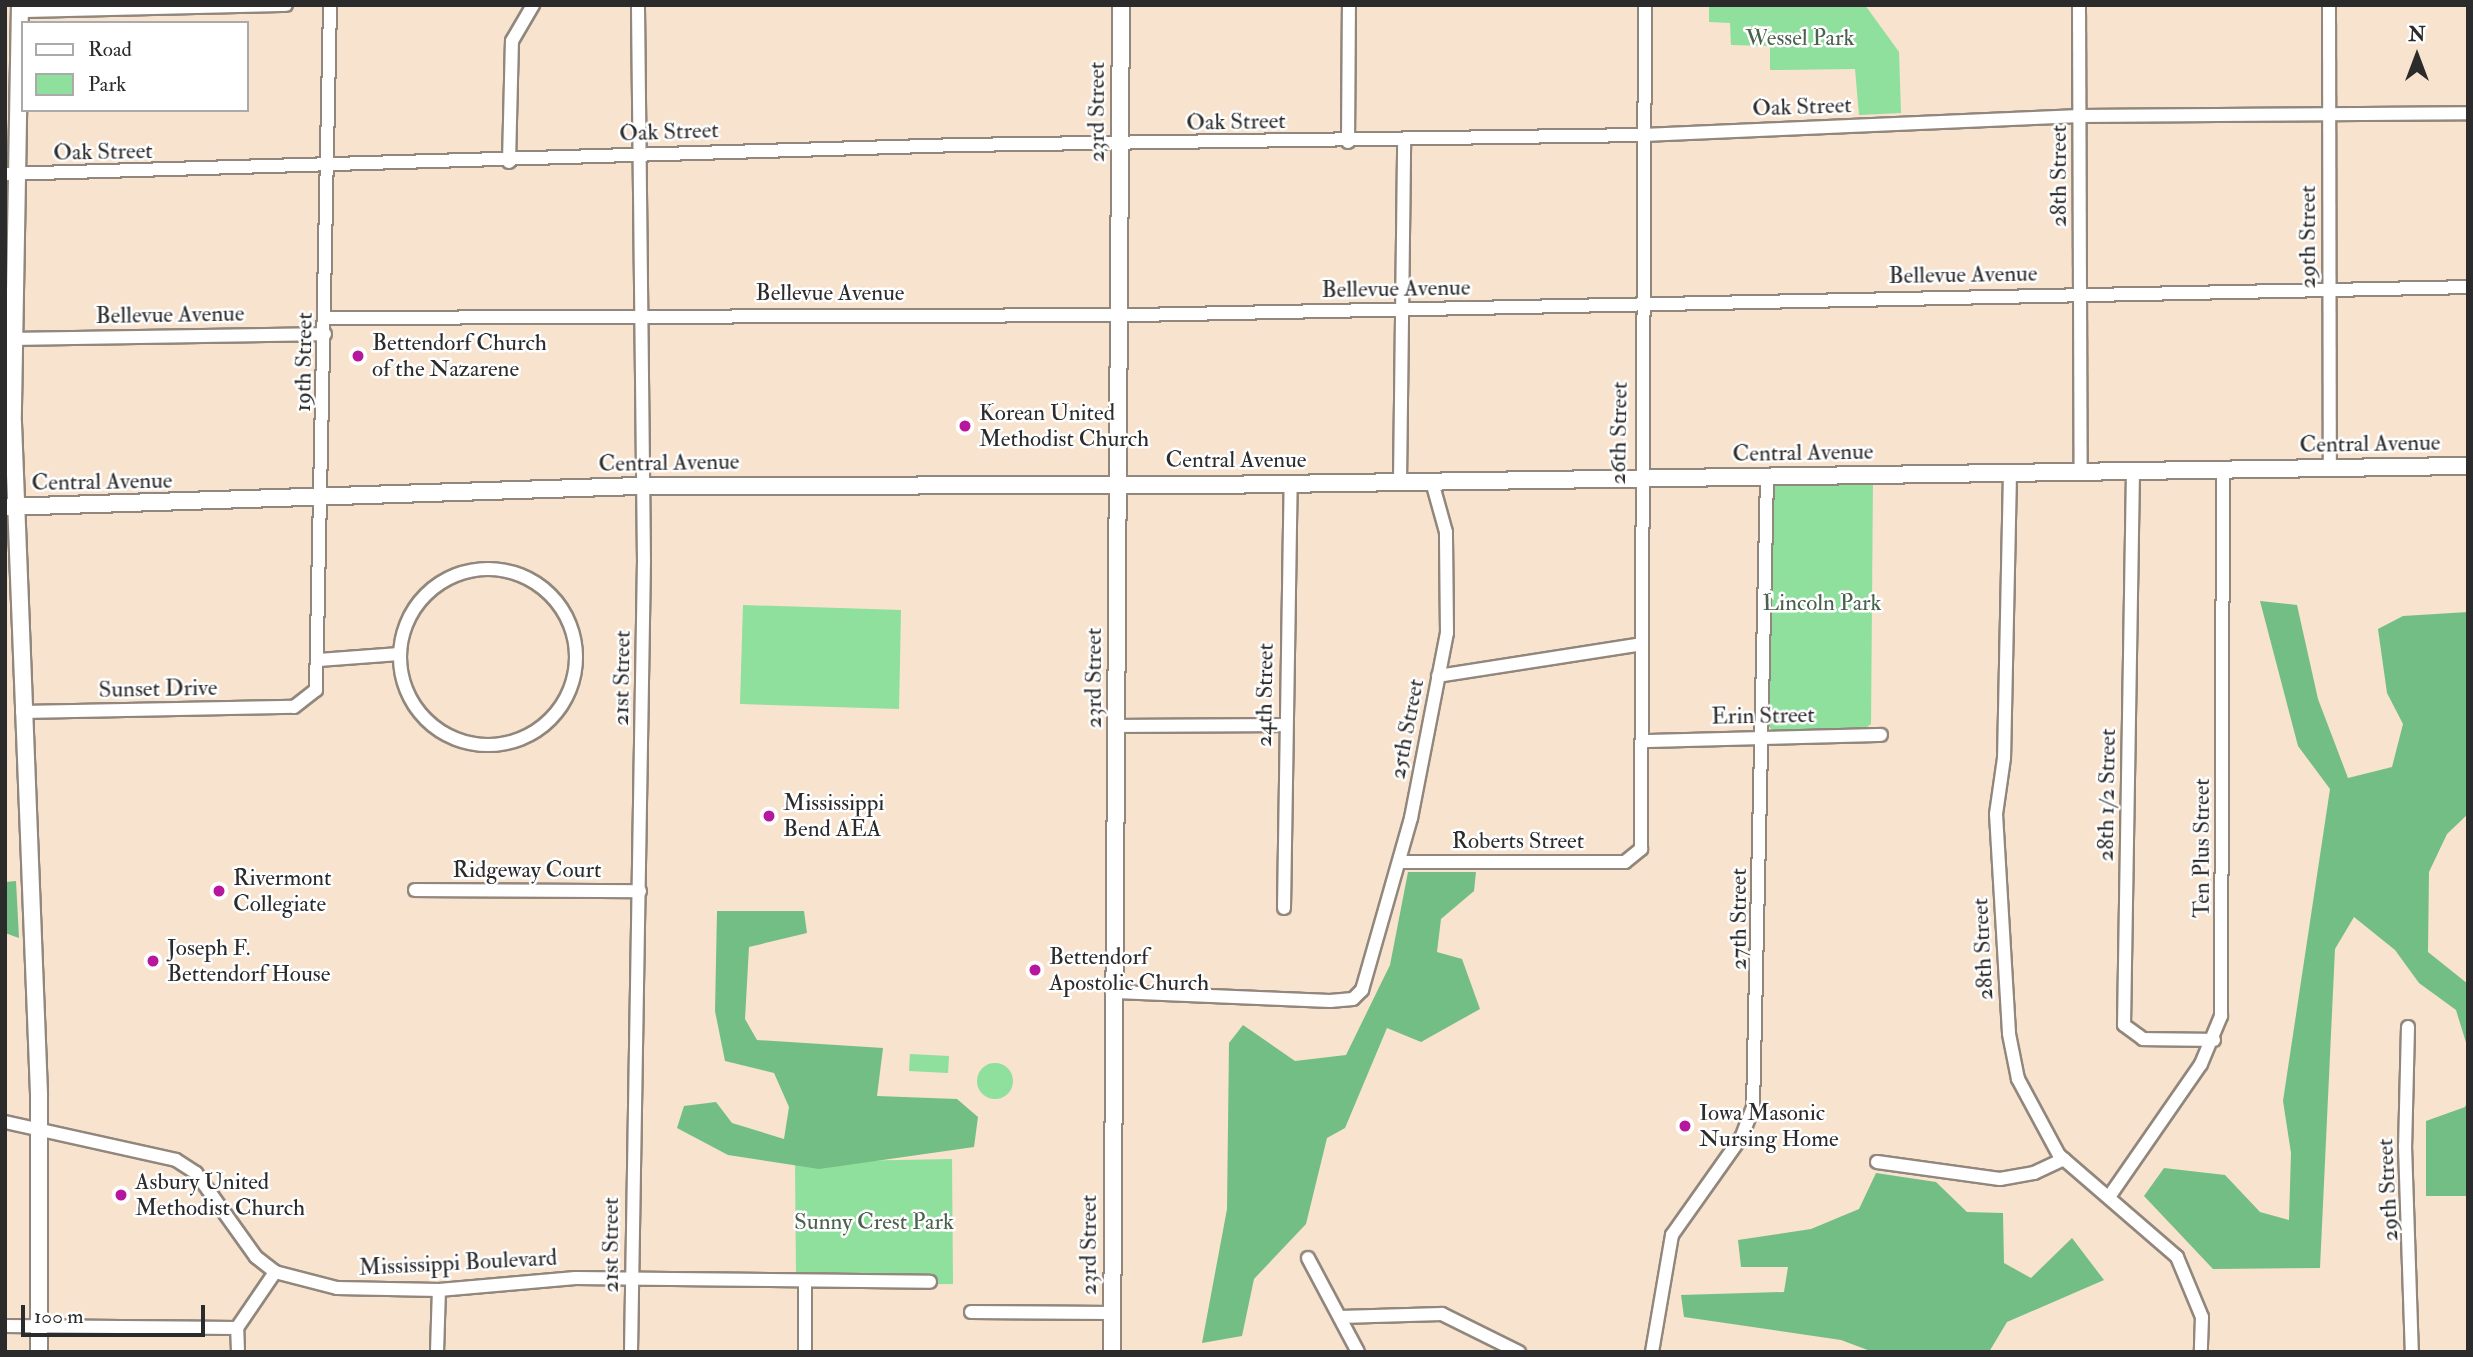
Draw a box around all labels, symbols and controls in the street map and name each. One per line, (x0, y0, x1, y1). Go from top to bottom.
legend (21, 21, 248, 112)
north arrow (2382, 21, 2452, 91)
text: N (2408, 23, 2426, 47)
park label: Wessel Park (1746, 24, 1854, 52)
text: Road (88, 36, 132, 63)
street label: 23rd Street (1083, 62, 1111, 162)
text: Park (88, 71, 126, 98)
street label: Oak Street (1752, 91, 1852, 123)
street label: Oak Street (1186, 107, 1286, 137)
street label: Oak Street (619, 116, 719, 148)
street label: 28th Street (2045, 125, 2073, 227)
street label: Oak Street (53, 137, 153, 167)
street label: 29th Street (2294, 185, 2322, 289)
street label: Bellevue Avenue (1888, 260, 2038, 290)
street label: Bellevue Avenue (1321, 274, 1471, 304)
street label: Bellevue Avenue (756, 279, 904, 307)
street label: Bellevue Avenue (95, 300, 245, 330)
street label: 19th Street (289, 312, 319, 412)
place label: Bettendorf Church of the Nazarene (372, 329, 547, 383)
marker: Bettendorf Church of the Nazarene (350, 348, 366, 364)
street label: 26th Street (1604, 381, 1634, 485)
place label: Korean United Methodist Church (979, 399, 1149, 453)
marker: Korean United Methodist Church (957, 418, 973, 434)
street label: Central Avenue (2299, 429, 2441, 459)
street label: Central Avenue (1732, 438, 1874, 468)
street label: Central Avenue (1166, 446, 1306, 474)
street label: Central Avenue (598, 448, 740, 478)
street label: Central Avenue (31, 467, 173, 497)
park label: Lincoln Park (1762, 589, 1882, 617)
street label: 23rd Street (1080, 628, 1108, 728)
street label: 21st Street (607, 630, 637, 726)
street label: 24th Street (1250, 643, 1280, 747)
street label: Sunset Drive (98, 674, 218, 704)
street label: 25th Street (1384, 677, 1430, 781)
street label: Erin Street (1711, 701, 1815, 731)
street label: 28th 1/2 Street (2092, 728, 2122, 862)
street label: Ten Plus Street (2188, 778, 2216, 918)
place label: Mississippi Bend AEA (783, 789, 884, 843)
marker: Mississippi Bend AEA (761, 808, 777, 824)
street label: Roberts Street (1452, 827, 1584, 855)
street label: Ridgeway Court (453, 856, 601, 884)
place label: Rivermont Collegiate (233, 864, 331, 918)
street label: 27th Street (1725, 868, 1753, 970)
marker: Rivermont Collegiate (211, 883, 227, 899)
street label: 28th Street (1967, 897, 1999, 1001)
place label: Joseph F. Bettendorf House (167, 934, 330, 988)
place label: Bettendorf Apostolic Church (1049, 943, 1209, 997)
marker: Joseph F. Bettendorf House (145, 953, 161, 969)
marker: Bettendorf Apostolic Church (1027, 962, 1043, 978)
place label: Iowa Masonic Nursing Home (1699, 1099, 1839, 1153)
marker: Iowa Masonic Nursing Home (1677, 1118, 1693, 1134)
street label: 29th Street (2372, 1138, 2404, 1242)
place label: Asbury United Methodist Church (135, 1168, 305, 1222)
marker: Asbury United Methodist Church (113, 1187, 129, 1203)
street label: 23rd Street (1075, 1195, 1103, 1295)
street label: 21st Street (597, 1197, 625, 1293)
park label: Sunny Crest Park (794, 1208, 954, 1236)
street label: Mississippi Boulevard (358, 1244, 558, 1282)
scale bar (24, 1290, 208, 1334)
text: 100 m (34, 1303, 84, 1330)

